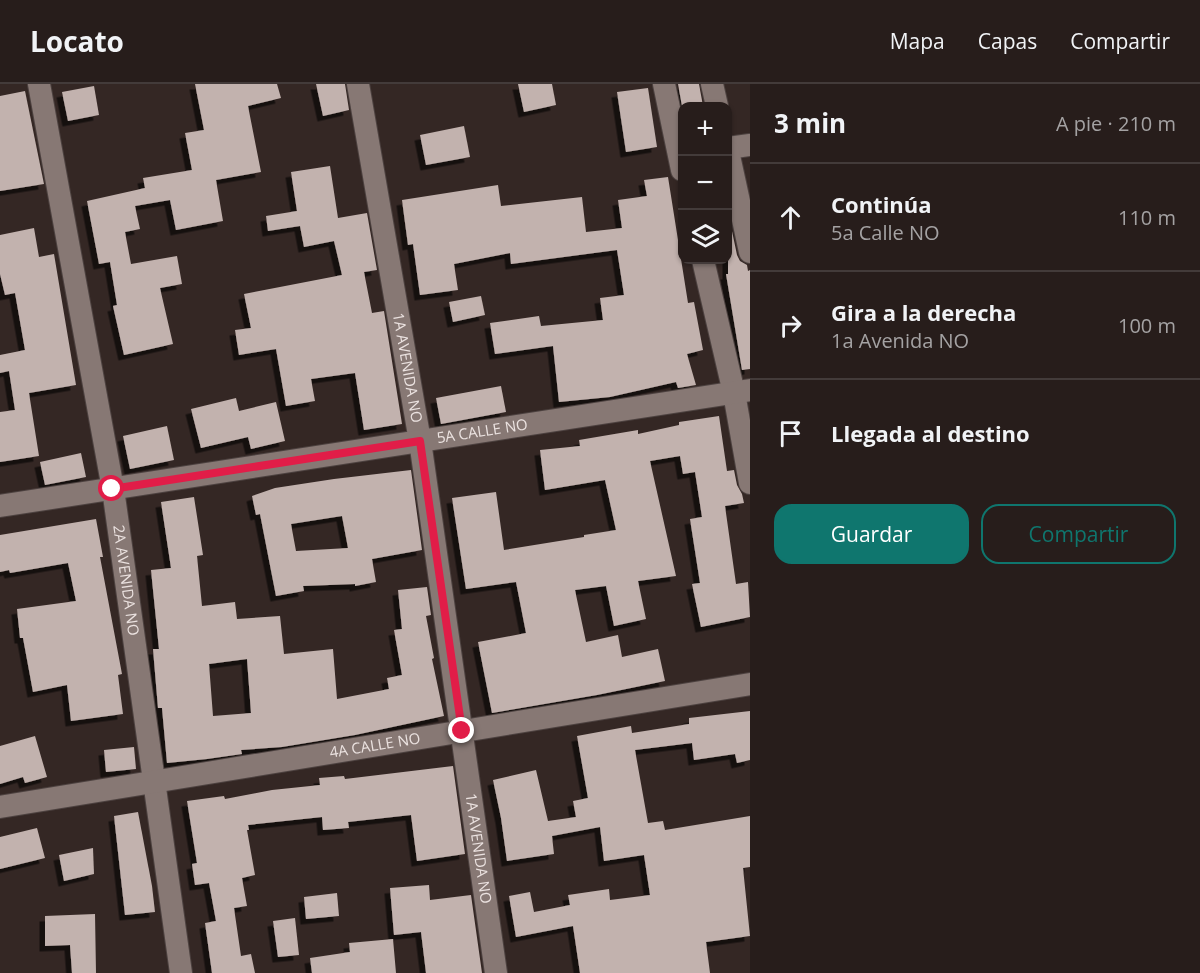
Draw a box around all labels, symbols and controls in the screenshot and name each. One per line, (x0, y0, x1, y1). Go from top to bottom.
text: Locato (30, 22, 124, 60)
text: Mapa (890, 27, 945, 55)
text: Capas (978, 27, 1037, 55)
text: Compartir (1070, 27, 1170, 55)
map controls (678, 102, 732, 264)
button: + (678, 102, 732, 156)
text: 3 min (774, 105, 846, 141)
text: A pie · 210 m (1056, 110, 1176, 137)
button: − (678, 156, 732, 210)
text: Continúa (831, 189, 932, 219)
icon: ahead (774, 201, 807, 234)
text: 110 m (1118, 204, 1176, 231)
button: layers (678, 210, 732, 264)
text: 5a Calle NO (831, 219, 940, 246)
text: Gira a la derecha (831, 297, 1016, 327)
icon: right (774, 309, 807, 342)
street label: 1A AVENIDA NO (389, 311, 428, 424)
text: 100 m (1118, 312, 1176, 339)
text: 1a Avenida NO (831, 327, 969, 354)
street label: 5A CALLE NO (435, 414, 529, 447)
icon: arrive (774, 417, 807, 450)
text: Llegada al destino (831, 418, 1030, 448)
route start (98, 475, 124, 501)
button: Guardar (774, 504, 969, 564)
button: Compartir (981, 504, 1176, 564)
street label: 2A AVENIDA NO (109, 524, 144, 637)
route end (448, 717, 474, 743)
street label: 4A CALLE NO (328, 727, 422, 762)
street label: 1A AVENIDA NO (461, 792, 497, 905)

